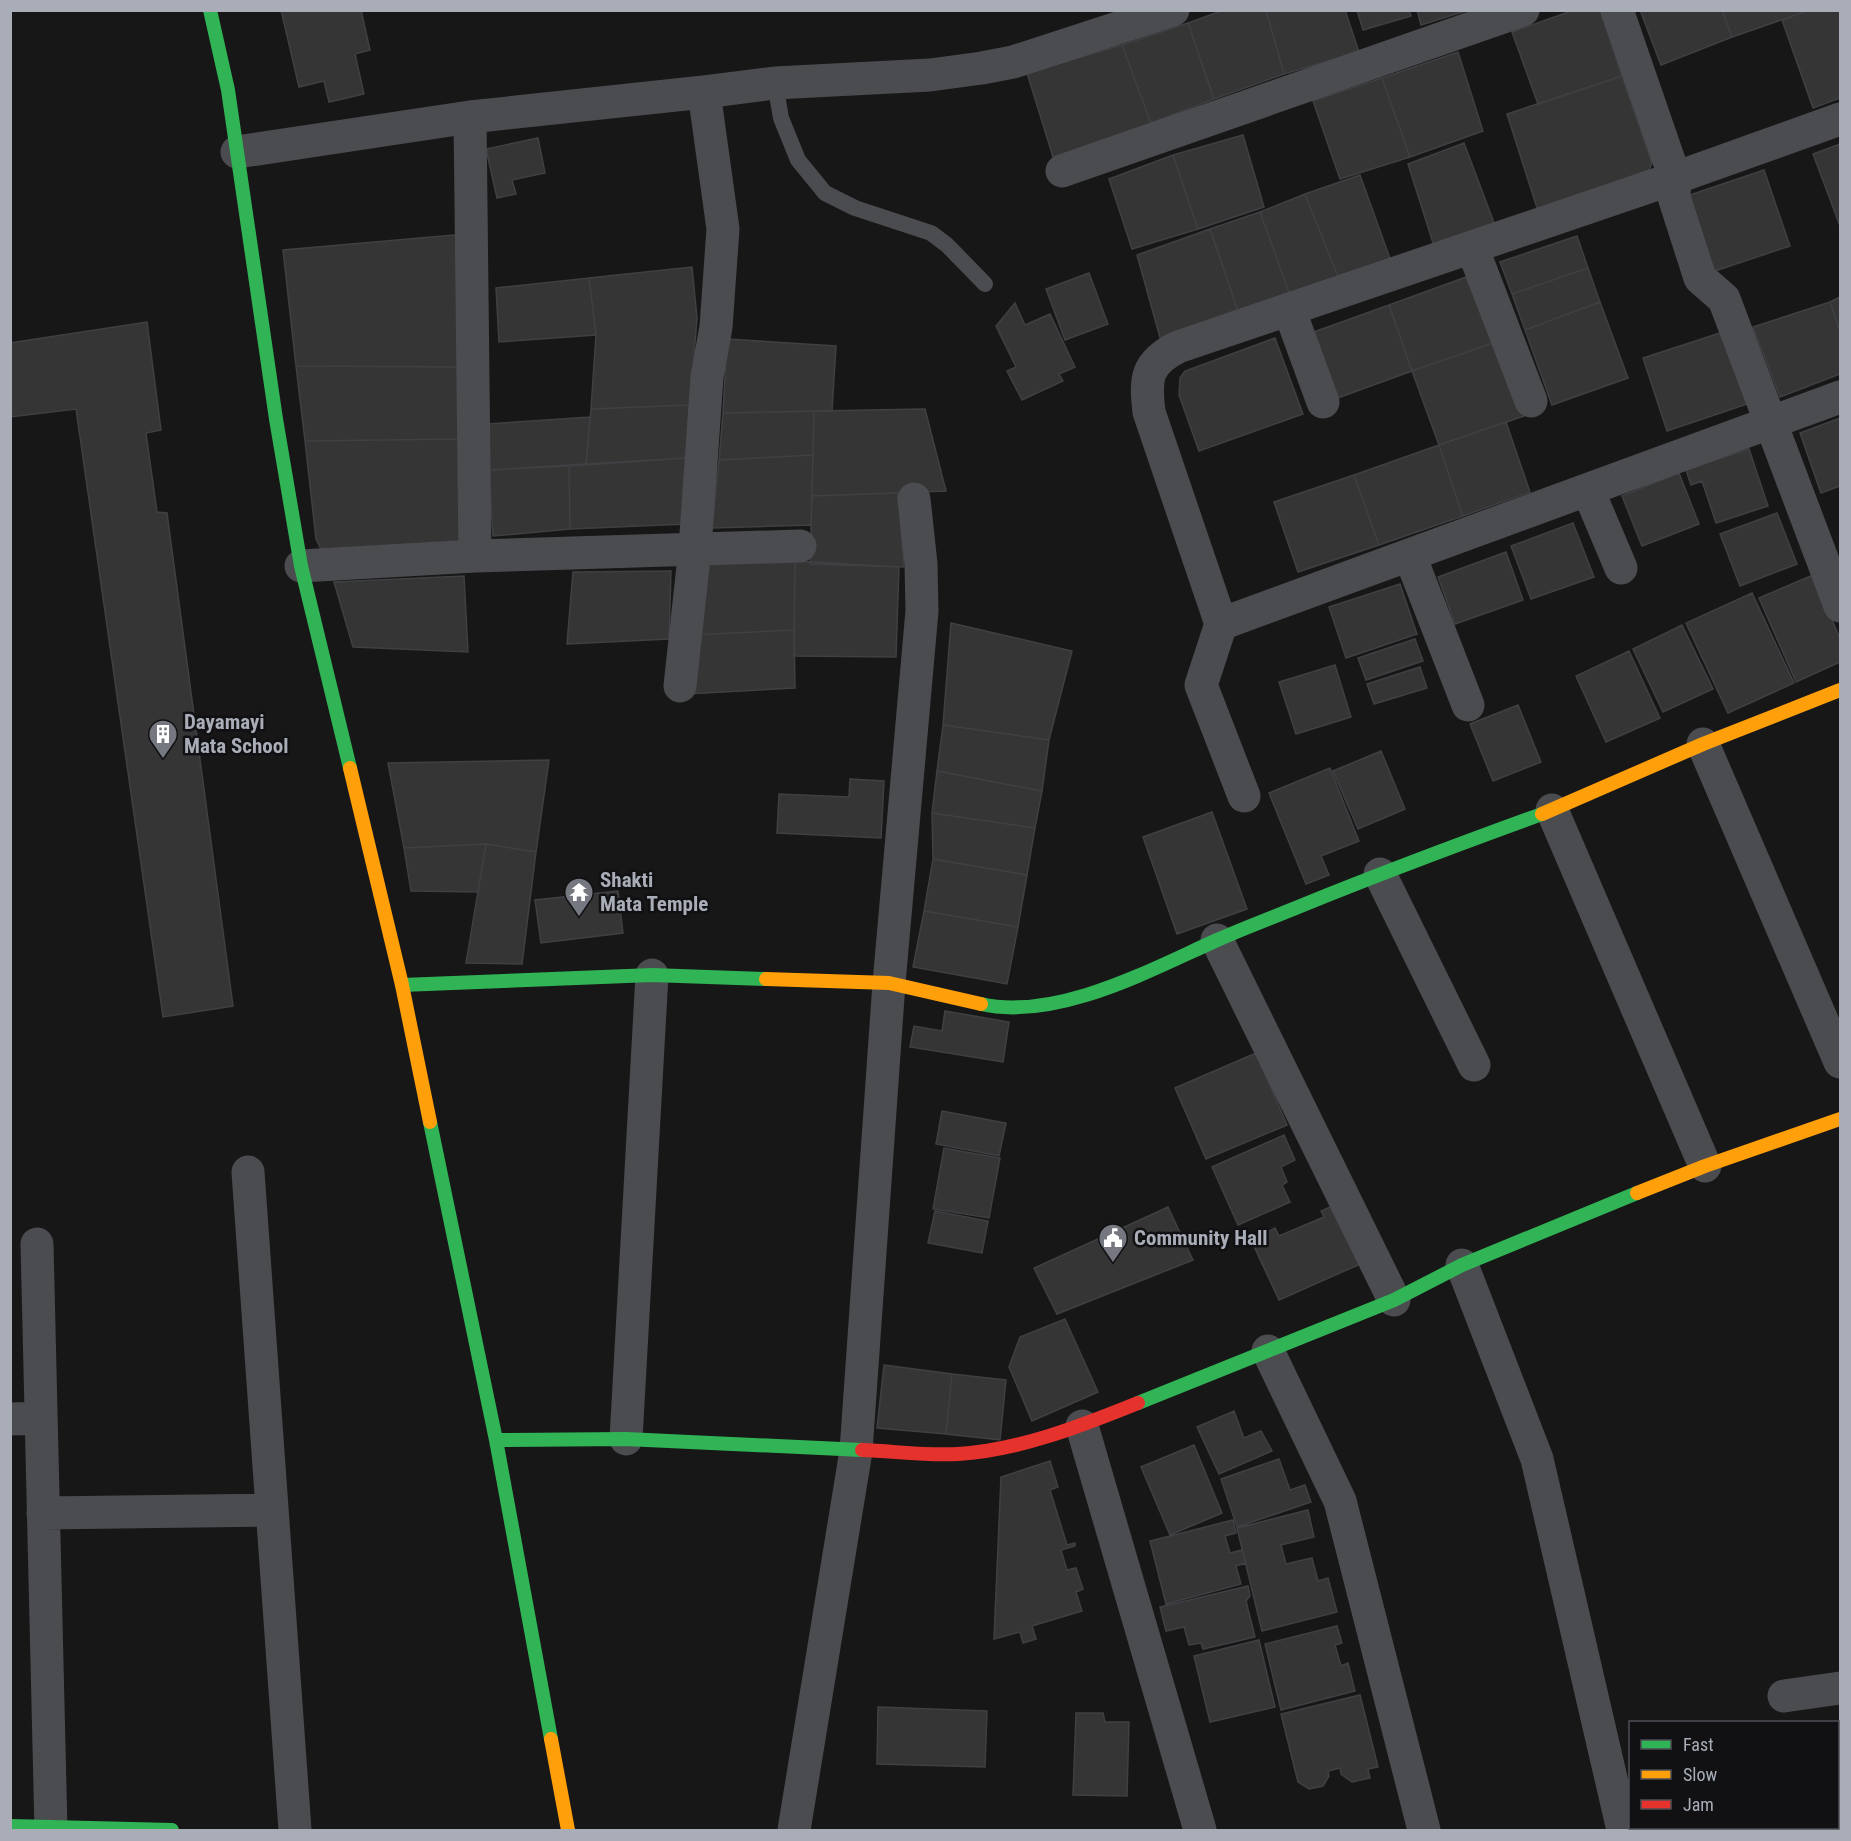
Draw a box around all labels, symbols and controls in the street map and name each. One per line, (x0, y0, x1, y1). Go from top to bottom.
place label: Dayamayi Mata School (184, 710, 289, 758)
building icon: Dayamayi Mata School (147, 718, 179, 760)
place label: Shakti Mata Temple (600, 868, 708, 916)
temple icon: Shakti Mata Temple (563, 876, 595, 918)
public building icon: Community Hall (1097, 1222, 1129, 1264)
place label: Community Hall (1134, 1226, 1268, 1250)
legend (1629, 1721, 1839, 1829)
text: Fast (1683, 1734, 1714, 1755)
text: Slow (1683, 1764, 1718, 1785)
text: Jam (1683, 1794, 1714, 1815)

